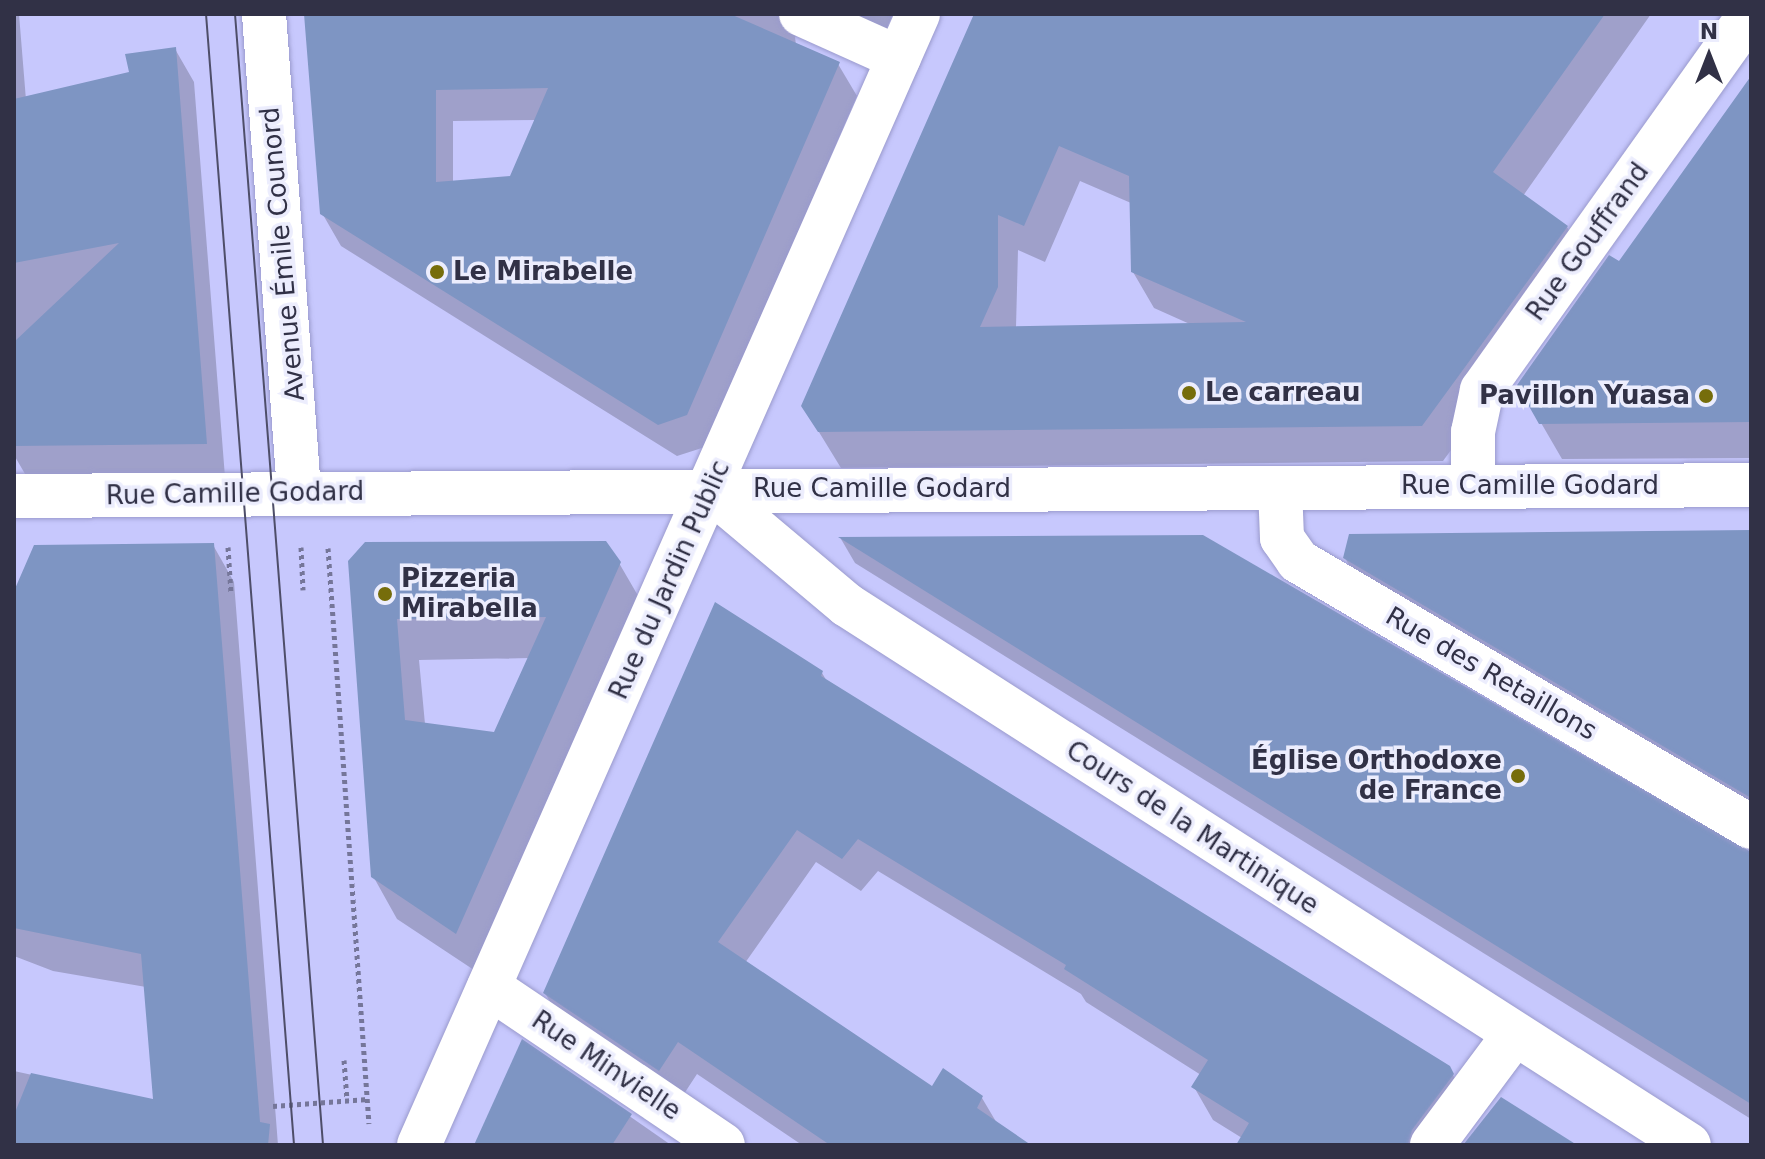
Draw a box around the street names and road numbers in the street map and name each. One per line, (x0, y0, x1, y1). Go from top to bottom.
street label: Avenue Émile Counord (255, 106, 311, 402)
street label: Rue Gouffrand (1520, 157, 1656, 327)
street label: Rue du Jardin Public (603, 456, 737, 704)
street label: Rue Camille Godard (1401, 470, 1659, 502)
street label: Rue Camille Godard (753, 473, 1011, 505)
street label: Rue Camille Godard (106, 476, 364, 512)
street label: Rue des Retaillons (1380, 601, 1602, 747)
street label: Cours de la Martinique (1060, 735, 1324, 921)
street label: Rue Minvielle (526, 1005, 686, 1127)

